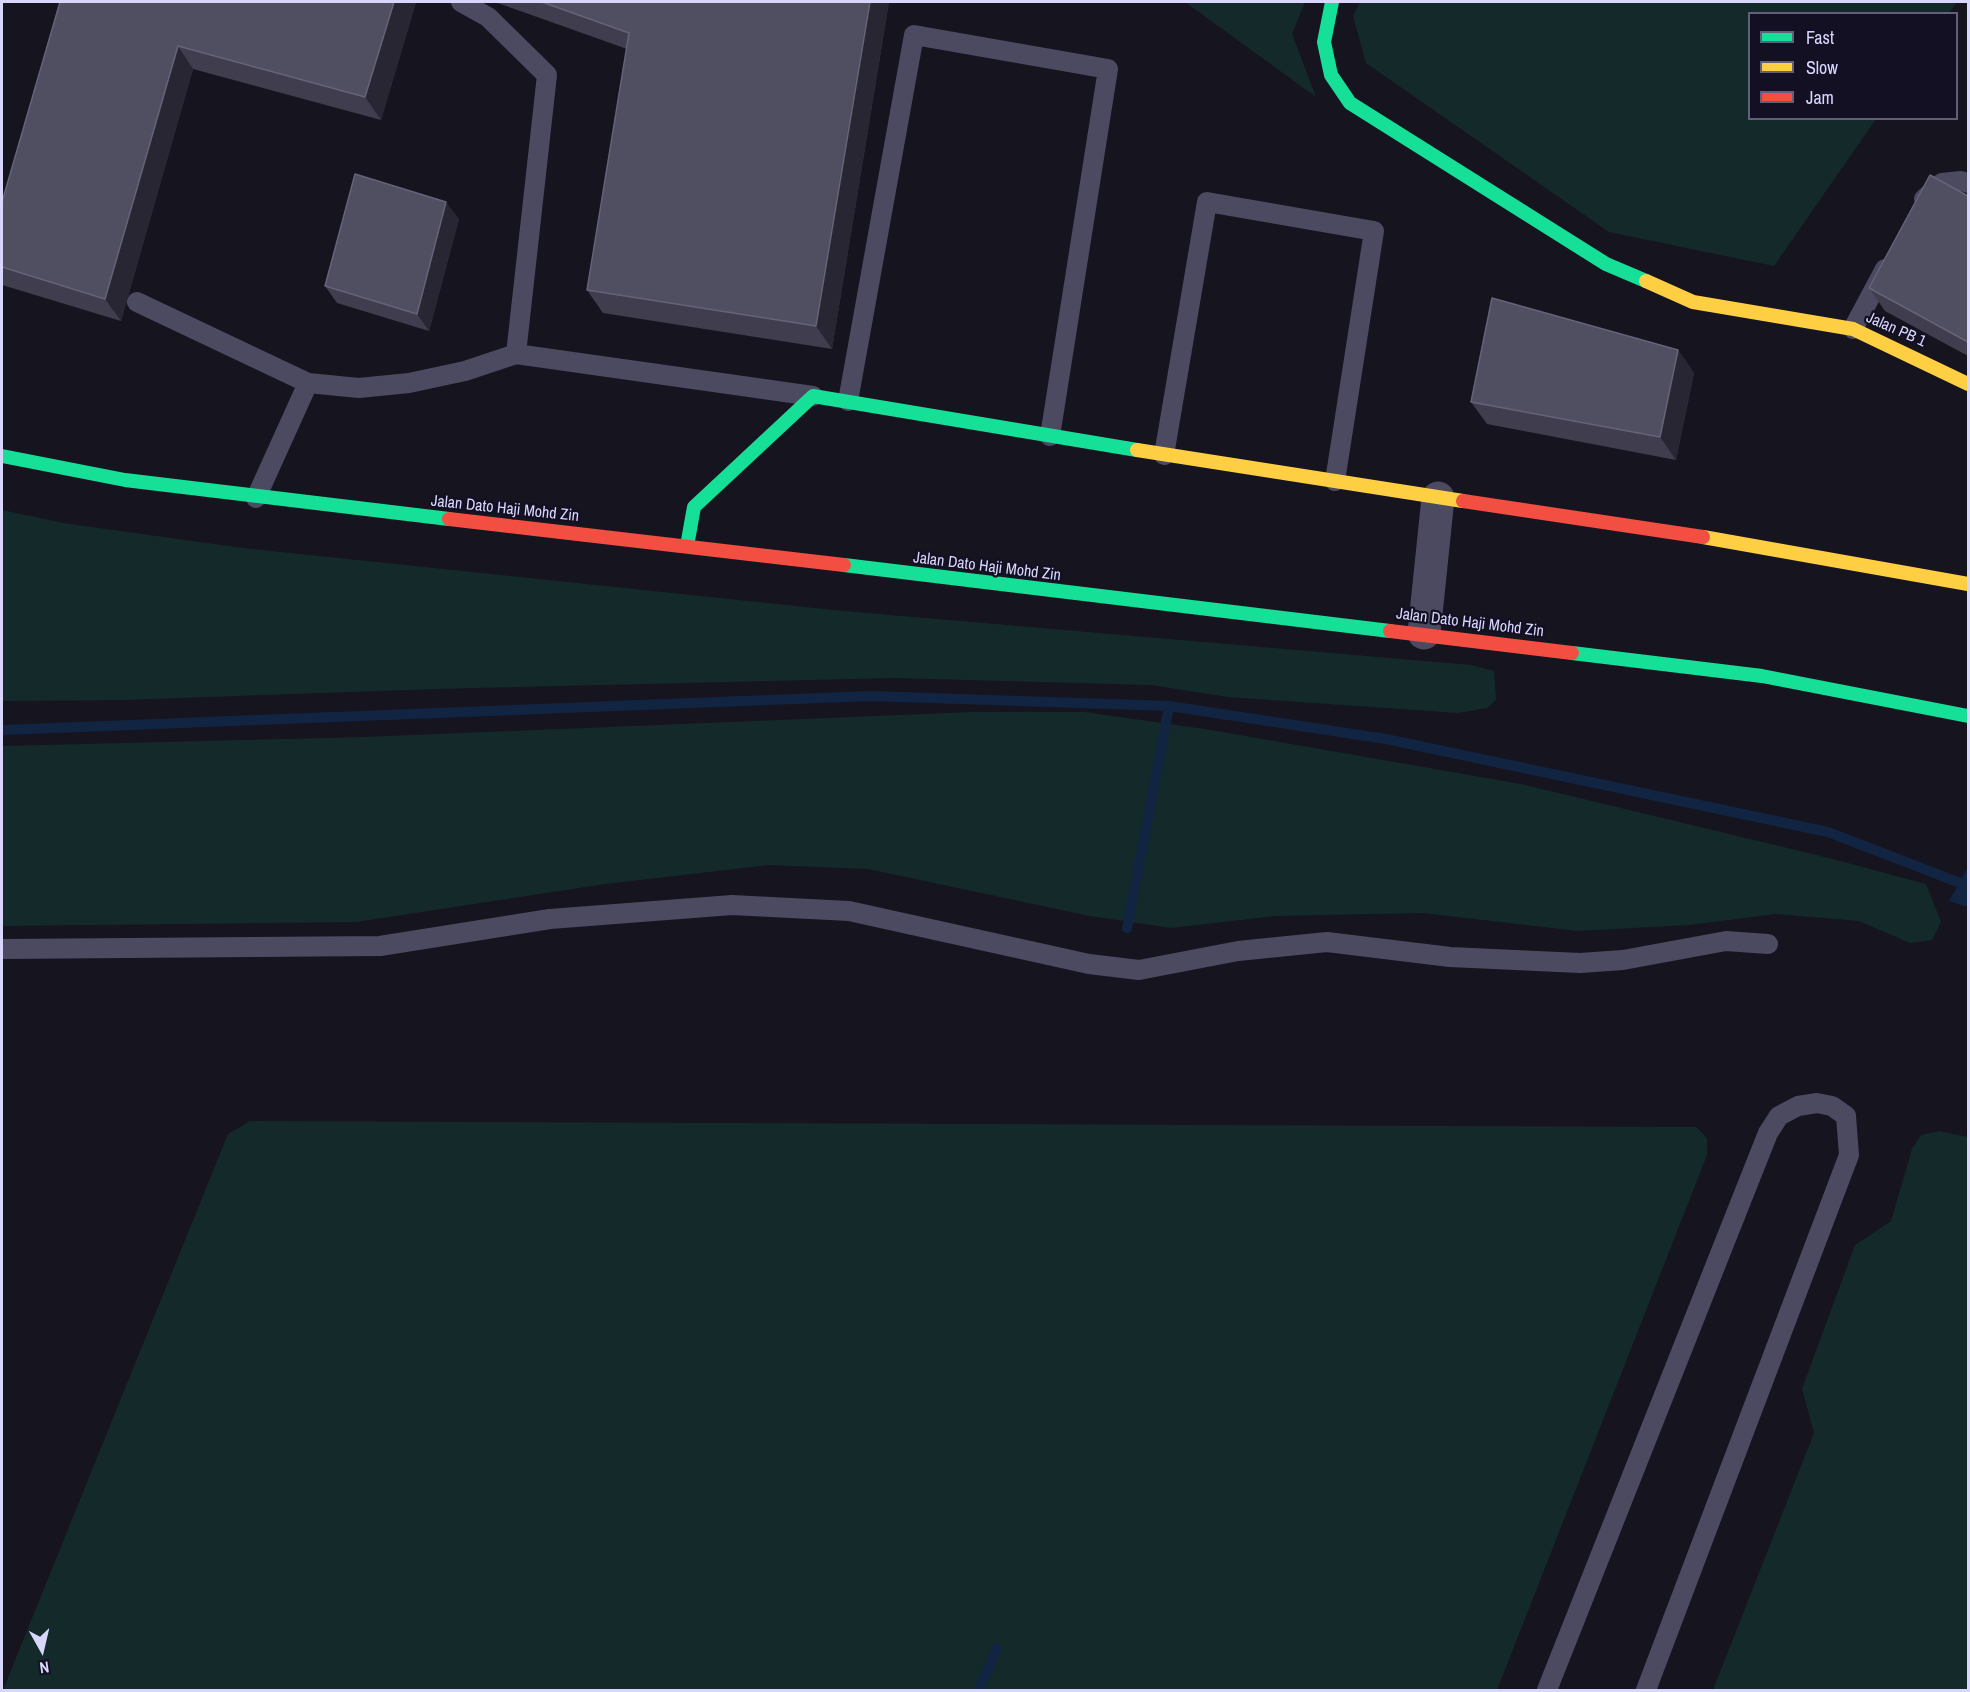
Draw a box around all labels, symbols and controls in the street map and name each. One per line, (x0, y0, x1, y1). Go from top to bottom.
legend (1748, 12, 1958, 120)
text: Fast (1806, 25, 1834, 50)
text: Slow (1806, 55, 1838, 80)
text: Jam (1806, 85, 1834, 110)
street label: Jalan PB 1 (1863, 308, 1929, 352)
street label: Jalan Dato Haji Mohd Zin (430, 492, 580, 526)
street label: Jalan Dato Haji Mohd Zin (912, 548, 1062, 586)
street label: Jalan Dato Haji Mohd Zin (1395, 604, 1545, 642)
north arrow (12, 1620, 72, 1680)
text: N (38, 1656, 51, 1679)

